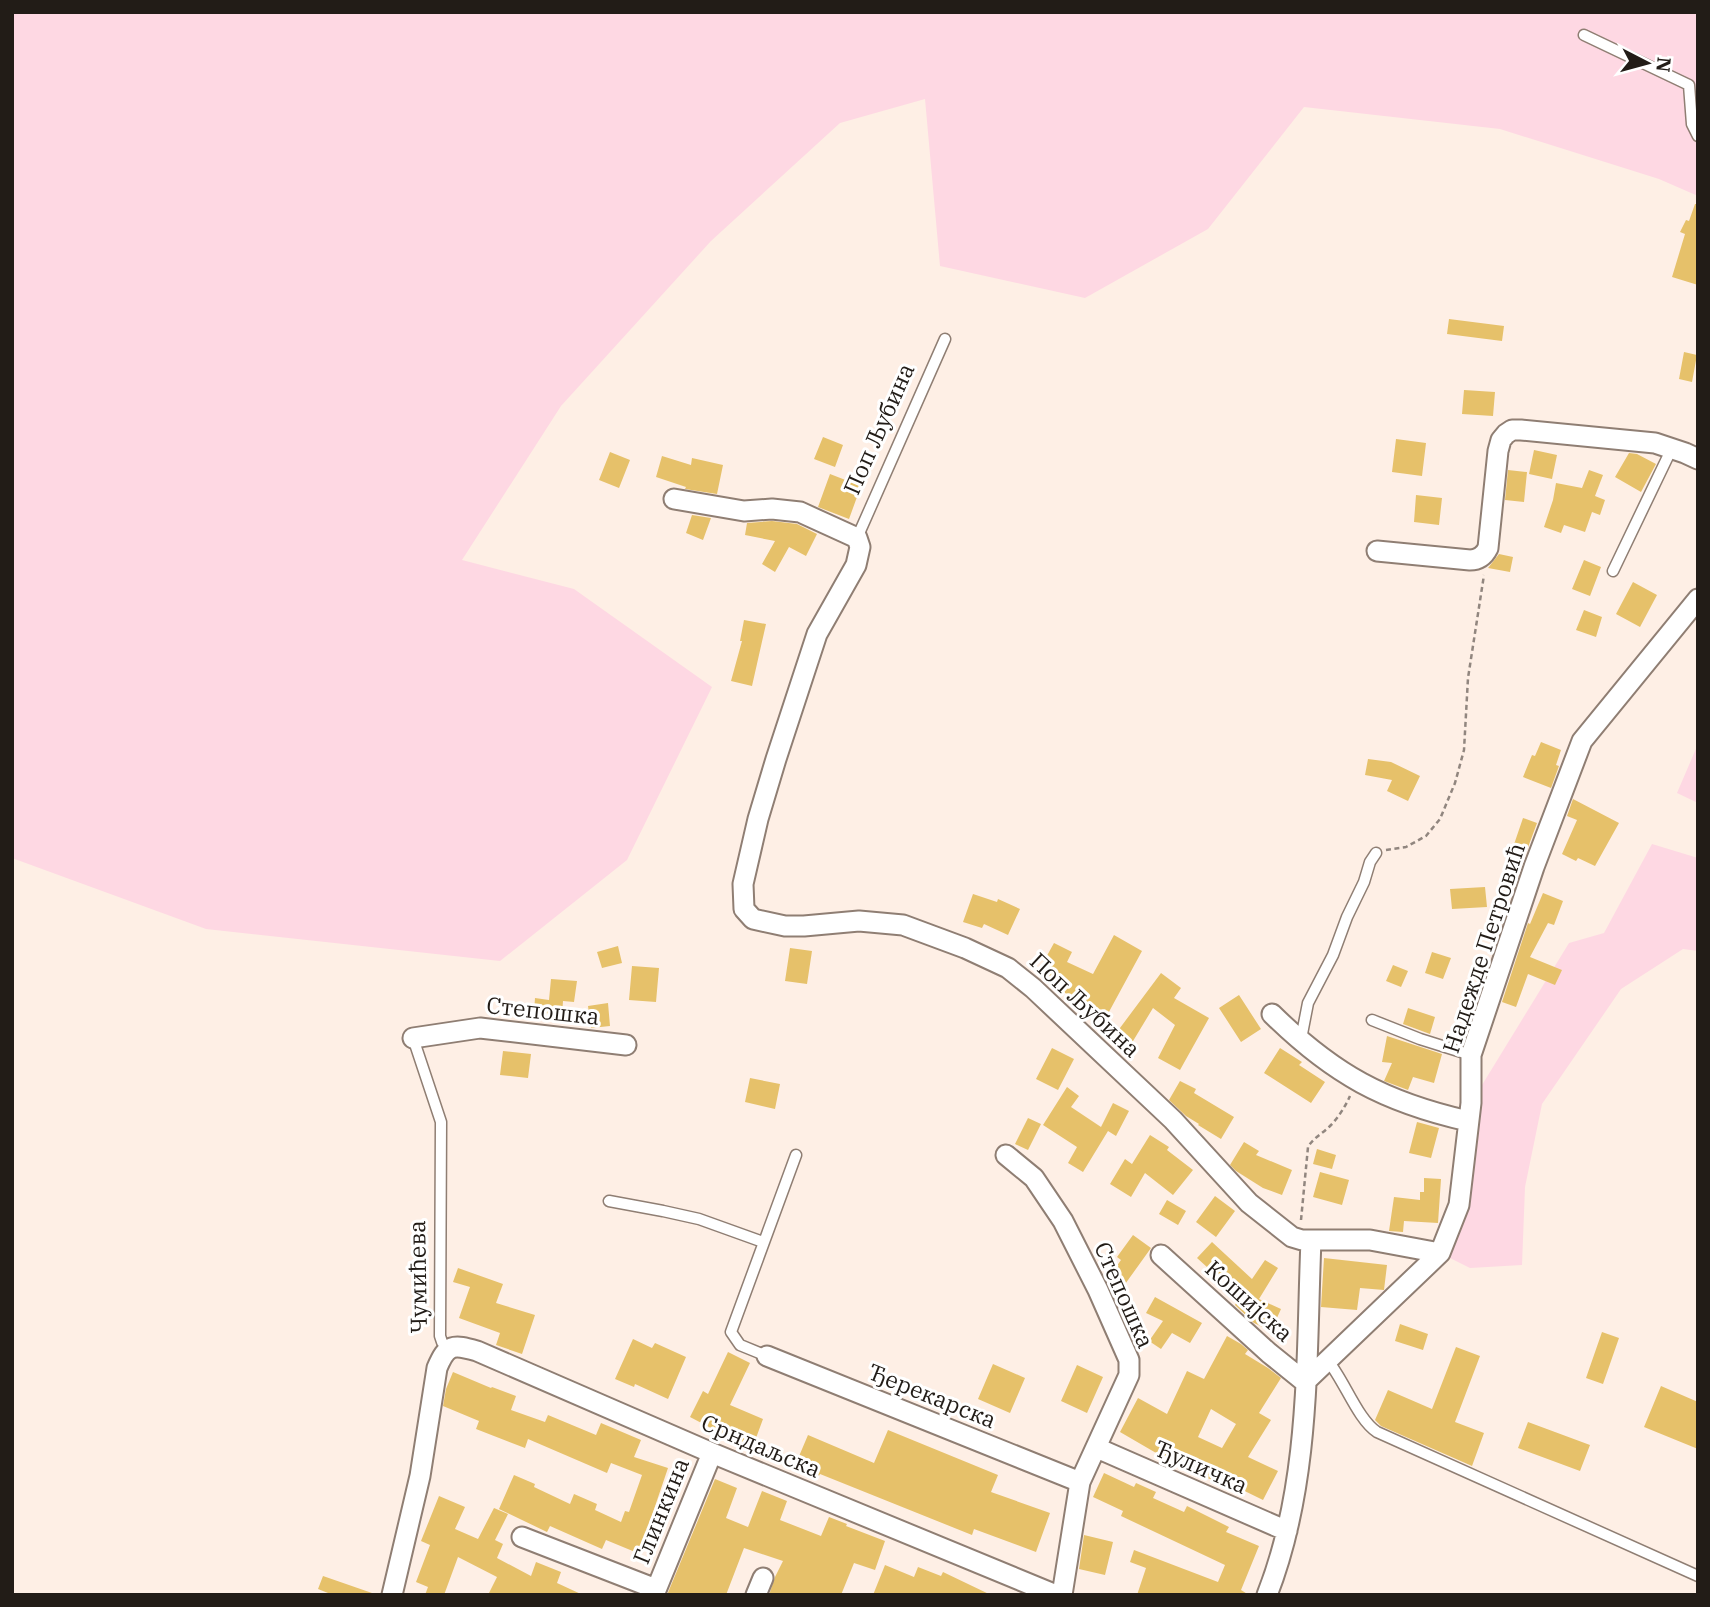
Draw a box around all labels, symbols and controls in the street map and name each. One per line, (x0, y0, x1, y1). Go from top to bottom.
north arrow (1612, 28, 1682, 98)
text: N (1651, 56, 1677, 74)
street label: Поп Љубина (836, 358, 920, 499)
street label: Надежде Петровић (1435, 839, 1531, 1057)
street label: Поп Љубина (1024, 945, 1147, 1063)
street label: Степошка (485, 989, 601, 1031)
street label: Чумићева (401, 1220, 433, 1334)
street label: Степошка (1088, 1237, 1162, 1352)
street label: Кошијска (1199, 1253, 1300, 1348)
street label: Ђерекарска (864, 1356, 1001, 1434)
street label: Срндаљска (697, 1406, 826, 1484)
street label: Ђуличка (1150, 1432, 1253, 1500)
street label: Глинкина (625, 1453, 695, 1568)

